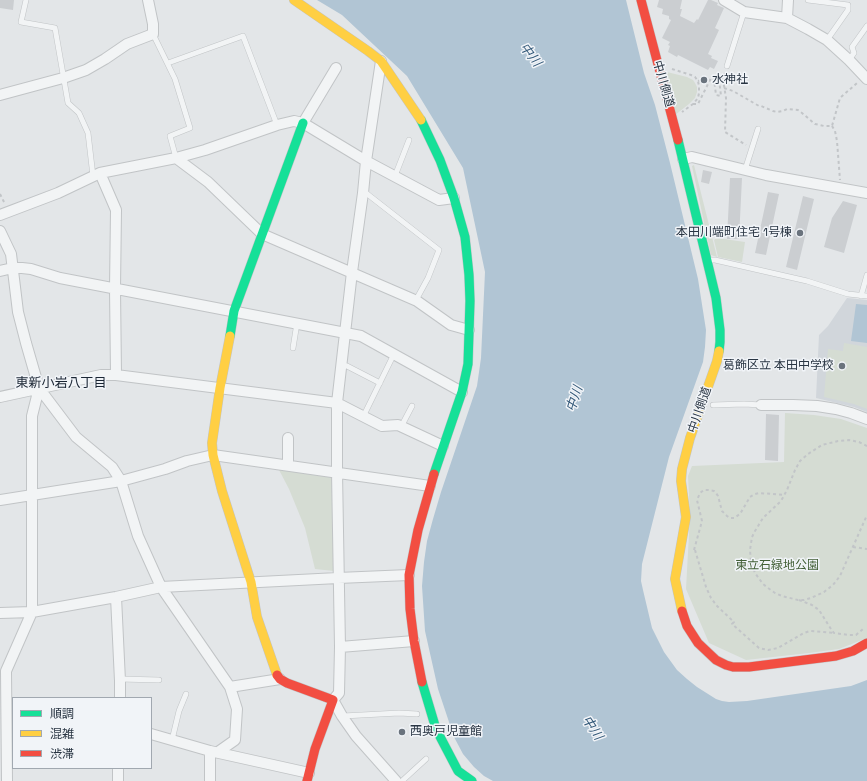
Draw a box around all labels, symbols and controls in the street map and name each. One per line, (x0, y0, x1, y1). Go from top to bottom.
water label: 中川 (516, 40, 544, 70)
street label: 中川側道 (649, 59, 677, 109)
place label: 水神社 (712, 73, 748, 87)
marker: 水神社 (699, 75, 709, 85)
place label: 本田川端町住宅 1号棟 (676, 226, 792, 240)
marker: 本田川端町住宅 1号棟 (795, 228, 805, 238)
place label: 葛飾区立 本田中学校 (723, 359, 834, 373)
marker: 葛飾区立 本田中学校 (837, 361, 847, 371)
district label: 東新小岩八丁目 (16, 375, 106, 391)
water label: 中川 (564, 384, 586, 414)
street label: 中川側道 (685, 385, 715, 435)
park label: 東立石緑地公園 (735, 559, 819, 573)
legend (12, 697, 152, 769)
text: 順調 (50, 706, 74, 722)
water label: 中川 (578, 713, 606, 743)
place label: 西奥戸児童館 (410, 725, 482, 739)
text: 混雑 (50, 726, 74, 742)
marker: 西奥戸児童館 (397, 727, 407, 737)
text: 渋滞 (50, 746, 74, 762)

